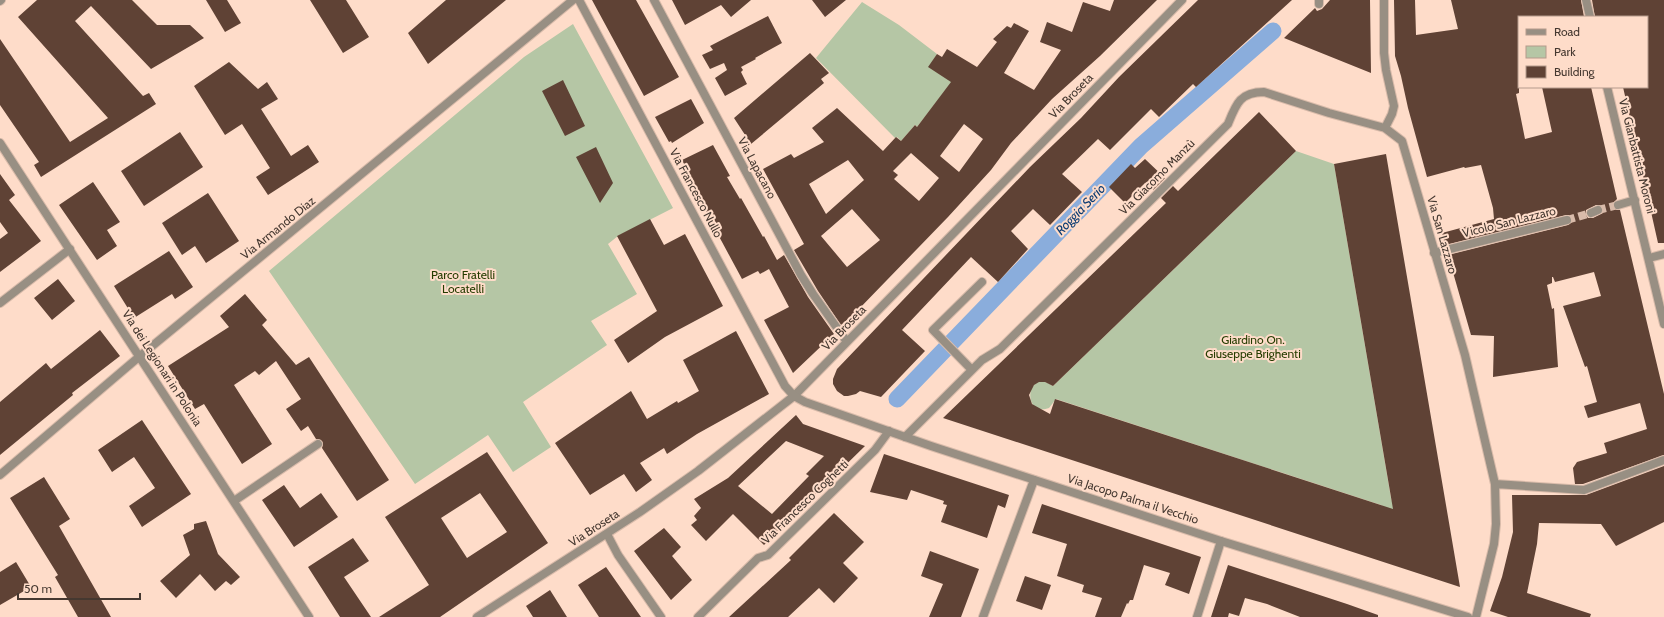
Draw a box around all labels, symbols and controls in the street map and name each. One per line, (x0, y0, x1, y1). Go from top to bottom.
legend (1518, 16, 1648, 88)
text: Road (1554, 24, 1580, 39)
text: Park (1554, 44, 1576, 59)
text: Building (1554, 64, 1596, 79)
street label: Via Broseta (1045, 70, 1096, 121)
street label: Via Gianbattista Moroni (1616, 97, 1659, 215)
street label: Via Lapacano (735, 134, 780, 201)
street label: Via Giacomo Manzù (1116, 136, 1198, 218)
street label: Via Francesco Nullo (667, 146, 726, 240)
water label: Roggia Serio (1052, 180, 1108, 238)
street label: Via Armando Diaz (237, 193, 318, 262)
street label: Via San Lazzaro (1424, 194, 1461, 276)
street label: Vicolo San Lazzaro (1461, 203, 1557, 240)
park label: Parco Fratelli Locatelli (431, 267, 495, 296)
street label: Via Broseta (818, 302, 869, 353)
street label: Via dei Legionari in Polonia (119, 307, 206, 429)
park label: Giardino On. Giuseppe Brighenti (1205, 332, 1301, 361)
street label: Via Francesco Coghetti (758, 456, 851, 547)
street label: Via Jacopo Palma il Vecchio (1066, 470, 1201, 527)
street label: Via Broseta (566, 506, 622, 549)
scale bar (18, 575, 140, 601)
text: 50 m (24, 581, 52, 596)

